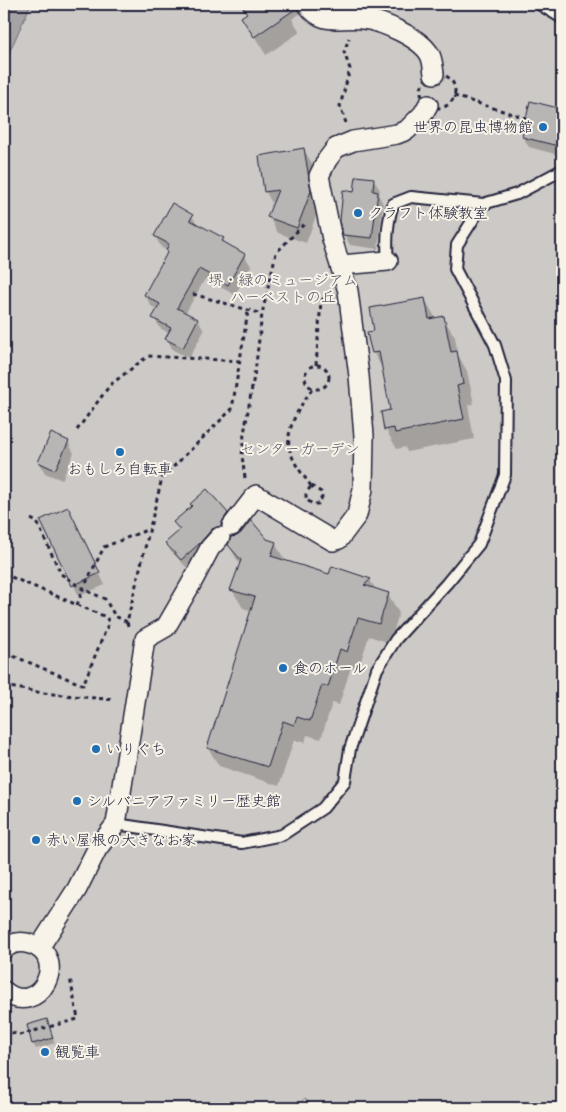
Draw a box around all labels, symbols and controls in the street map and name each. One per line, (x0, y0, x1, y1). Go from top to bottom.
place label: 世界の昆虫博物館 (413, 118, 533, 137)
marker: 世界の昆虫博物館 (537, 121, 549, 133)
place label: クラフト体験教室 (368, 204, 488, 223)
marker: クラフト体験教室 (352, 207, 364, 219)
park label: 堺・緑のミュージアム ハーベストの丘 (208, 271, 358, 307)
park label: センターガーデン (240, 440, 360, 459)
marker: おもしろ自転車 (114, 446, 126, 458)
place label: おもしろ自転車 (67, 460, 173, 479)
place label: 食のホール (293, 659, 367, 678)
marker: 食のホール (277, 662, 289, 674)
place label: いりぐち (106, 740, 166, 759)
marker: いりぐち (90, 743, 102, 755)
place label: シルバニアファミリー歴史館 (87, 792, 281, 811)
marker: シルバニアファミリー歴史館 (71, 795, 83, 807)
place label: 赤い屋根の大きなお家 (46, 831, 196, 850)
marker: 赤い屋根の大きなお家 (30, 834, 42, 846)
place label: 観覧車 (55, 1043, 100, 1062)
marker: 観覧車 (39, 1046, 51, 1058)

